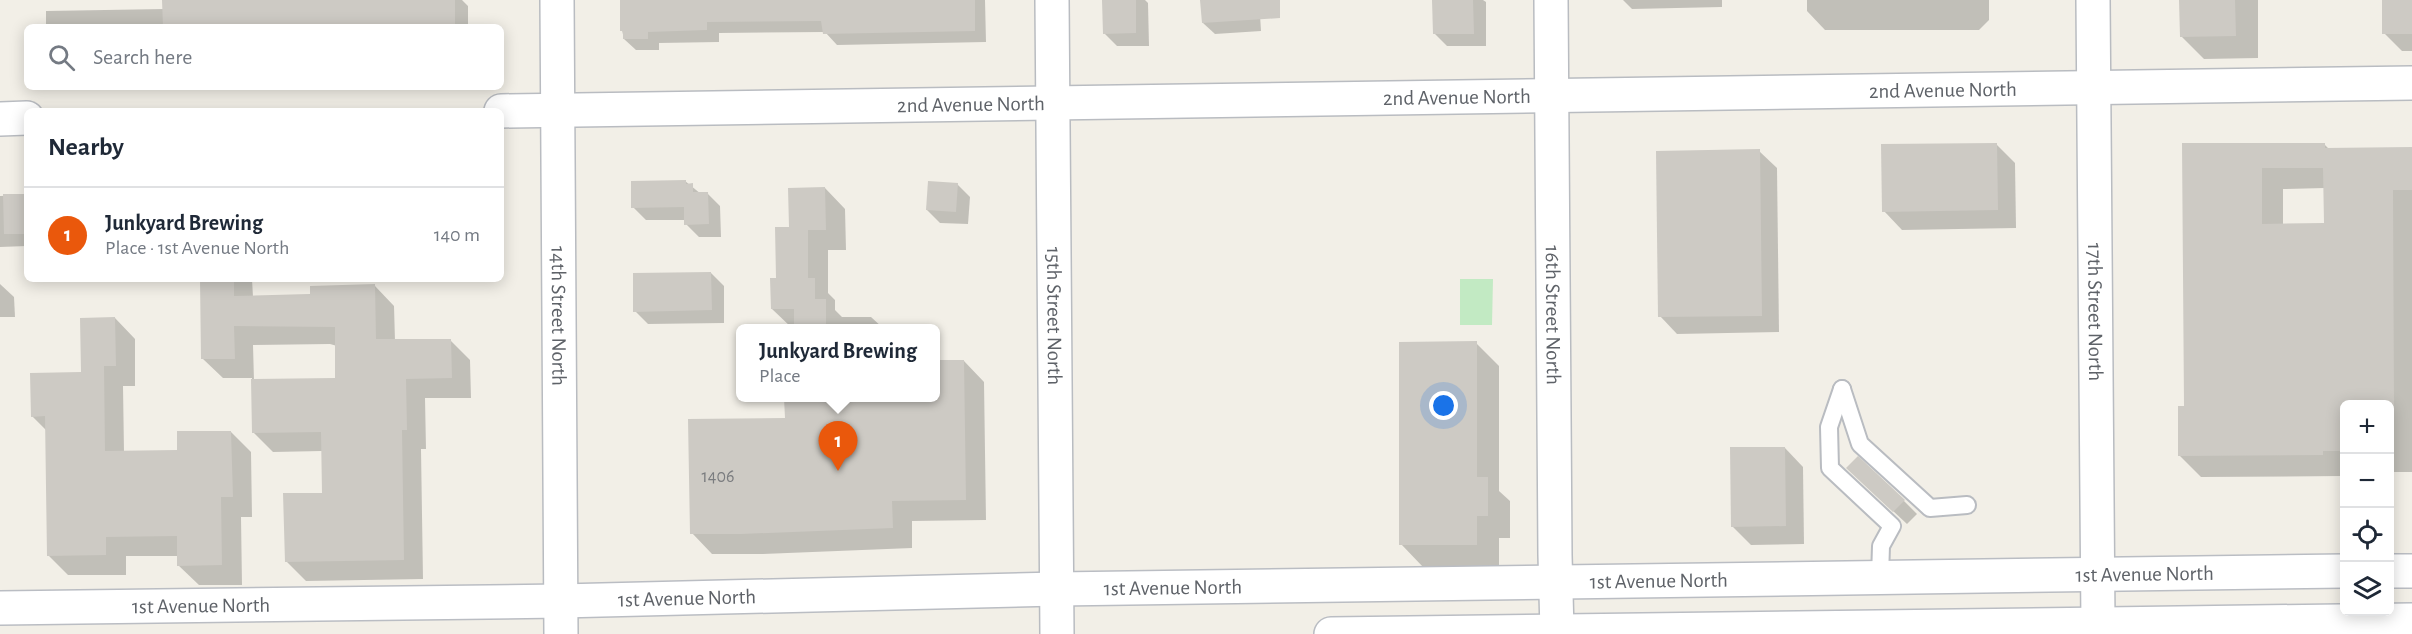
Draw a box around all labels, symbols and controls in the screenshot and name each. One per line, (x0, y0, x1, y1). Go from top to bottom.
search box (24, 24, 504, 90)
icon: search (45, 41, 78, 74)
text: Search here (93, 46, 192, 68)
street label: 2nd Avenue North (1869, 79, 2017, 102)
street label: 2nd Avenue North (1383, 86, 1531, 109)
street label: 2nd Avenue North (897, 93, 1045, 116)
text: Nearby (48, 134, 124, 160)
text: Junkyard Brewing (105, 212, 263, 234)
text: 1 (64, 225, 71, 245)
text: 140 m (434, 225, 480, 245)
text: Place · 1st Avenue North (105, 238, 289, 258)
street label: 17th Street North (2084, 243, 2106, 381)
street label: 16th Street North (1542, 245, 1564, 385)
street label: 14th Street North (548, 246, 569, 386)
street label: 15th Street North (1043, 247, 1065, 385)
popup (736, 324, 940, 402)
text: Junkyard Brewing (759, 340, 917, 362)
text: Place (759, 366, 801, 386)
your location (1429, 391, 1458, 420)
map controls (2340, 400, 2394, 616)
button: + (2340, 400, 2394, 454)
pin: 1 (818, 422, 858, 471)
button: − (2340, 454, 2394, 508)
house number: 1406 (702, 468, 734, 486)
button: locate (2340, 508, 2394, 562)
button: layers (2340, 562, 2394, 616)
street label: 1st Avenue North (2075, 563, 2214, 586)
street label: 1st Avenue North (1589, 570, 1728, 593)
street label: 1st Avenue North (1103, 576, 1242, 599)
street label: 1st Avenue North (618, 586, 756, 611)
street label: 1st Avenue North (132, 595, 270, 617)

